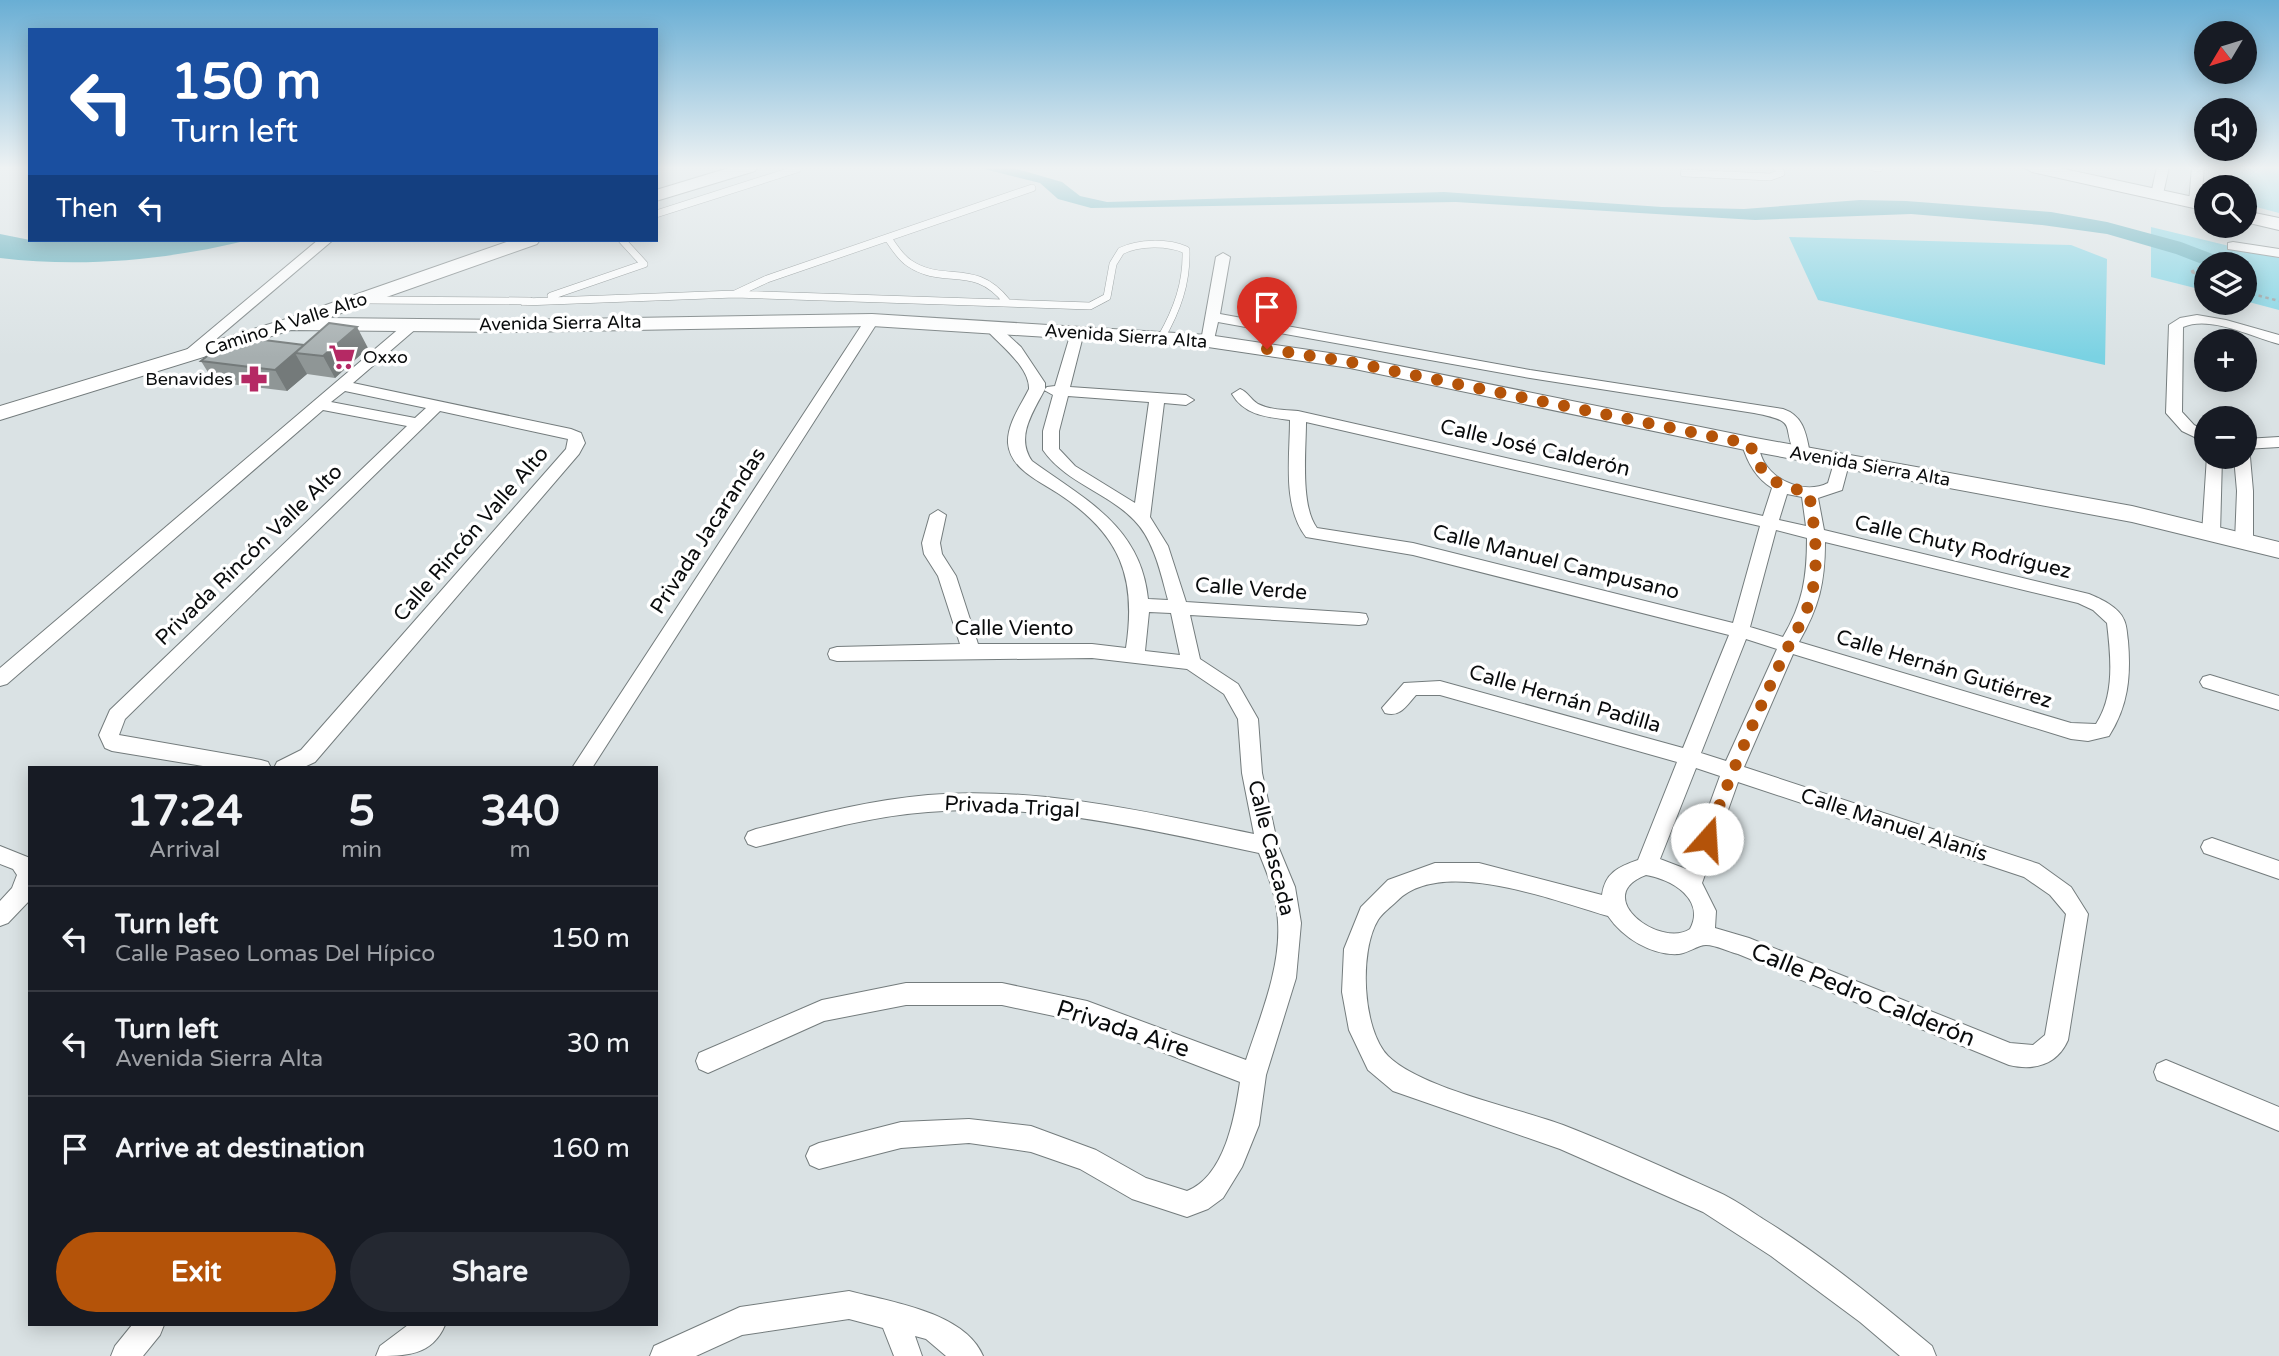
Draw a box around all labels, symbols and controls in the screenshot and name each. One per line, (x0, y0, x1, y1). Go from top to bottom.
north arrow (2194, 21, 2258, 84)
map controls (2194, 21, 2257, 469)
text: 150 m (171, 53, 321, 112)
icon: left (56, 56, 147, 147)
button: sound (2194, 98, 2257, 161)
text: Turn left (171, 113, 298, 151)
button: search (2194, 175, 2257, 238)
icon: left (132, 189, 170, 227)
text: Then (56, 193, 118, 224)
button: layers (2194, 252, 2257, 315)
pin (1237, 277, 1297, 349)
street label: Camino A Valle Alto (202, 287, 370, 361)
icon: arrive (1248, 288, 1286, 326)
street label: Avenida Sierra Alta (478, 311, 642, 335)
street label: Avenida Sierra Alta (1044, 319, 1208, 353)
button: + (2194, 329, 2257, 392)
supermarket icon: Oxxo (327, 342, 357, 372)
place label: Oxxo (363, 346, 408, 368)
pharmacy icon: Benavides (239, 364, 269, 394)
place label: Benavides (145, 368, 233, 390)
button: − (2194, 406, 2257, 469)
street label: Calle José Calderón (1438, 414, 1632, 482)
street label: Calle Rincón Valle Alto (388, 441, 554, 627)
street label: Avenida Sierra Alta (1788, 441, 1952, 491)
street label: Privada Jacarandas (645, 443, 771, 619)
street label: Privada Rincón Valle Alto (150, 459, 348, 651)
street label: Calle Chuty Rodríguez (1852, 510, 2074, 584)
street label: Calle Manuel Campusano (1430, 519, 1682, 605)
street label: Calle Verde (1194, 573, 1308, 605)
street label: Calle Viento (955, 616, 1073, 641)
street label: Calle Hernán Gutiérrez (1833, 624, 2055, 714)
street label: Calle Hernán Padilla (1466, 660, 1664, 738)
street label: Calle Cascada (1242, 778, 1300, 918)
street label: Calle Manuel Alanís (1797, 783, 1991, 867)
text: 17:24 (126, 786, 243, 837)
text: 5 (348, 786, 375, 837)
text: 340 (480, 786, 560, 837)
street label: Privada Trigal (944, 791, 1080, 823)
position arrow (1670, 802, 1744, 876)
text: Arrival (149, 836, 220, 864)
text: min (341, 836, 382, 864)
text: m (509, 836, 531, 864)
text: Turn left (115, 909, 218, 940)
icon: left (56, 920, 94, 958)
text: 150 m (550, 923, 630, 954)
street label: Calle Pedro Calderón (1747, 937, 1979, 1053)
text: Calle Paseo Lomas Del Hípico (115, 940, 435, 968)
street label: Privada Aire (1053, 994, 1193, 1064)
text: Turn left (115, 1014, 218, 1045)
icon: left (56, 1025, 94, 1063)
text: 30 m (567, 1028, 630, 1059)
text: Avenida Sierra Alta (115, 1045, 323, 1073)
icon: arrive (56, 1130, 94, 1168)
text: Arrive at destination (115, 1133, 365, 1164)
text: 160 m (550, 1133, 630, 1164)
button: Exit (56, 1232, 336, 1312)
button: Share (350, 1232, 630, 1312)

